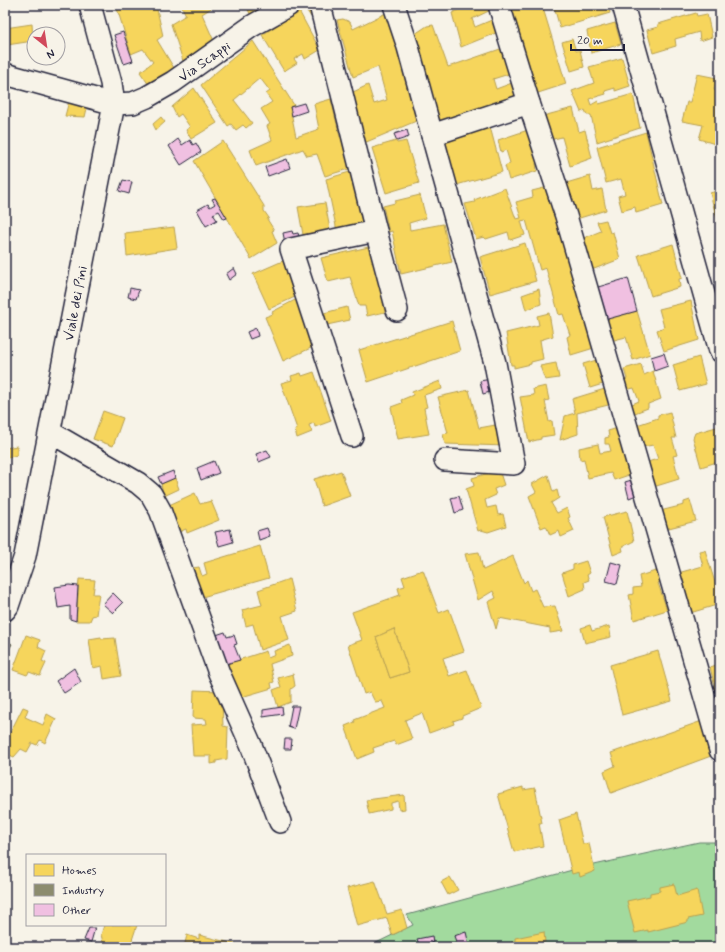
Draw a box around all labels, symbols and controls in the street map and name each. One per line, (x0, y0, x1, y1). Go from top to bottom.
north arrow (26, 26, 66, 66)
scale bar (571, 26, 624, 52)
text: 20 m (577, 33, 603, 49)
street label: Via Scappi (175, 37, 234, 86)
text: N (44, 46, 57, 62)
street label: Viale dei Pini (60, 264, 92, 342)
legend (26, 854, 166, 926)
text: Homes (62, 863, 97, 879)
text: Industry (62, 883, 104, 899)
text: Other (62, 903, 91, 919)

